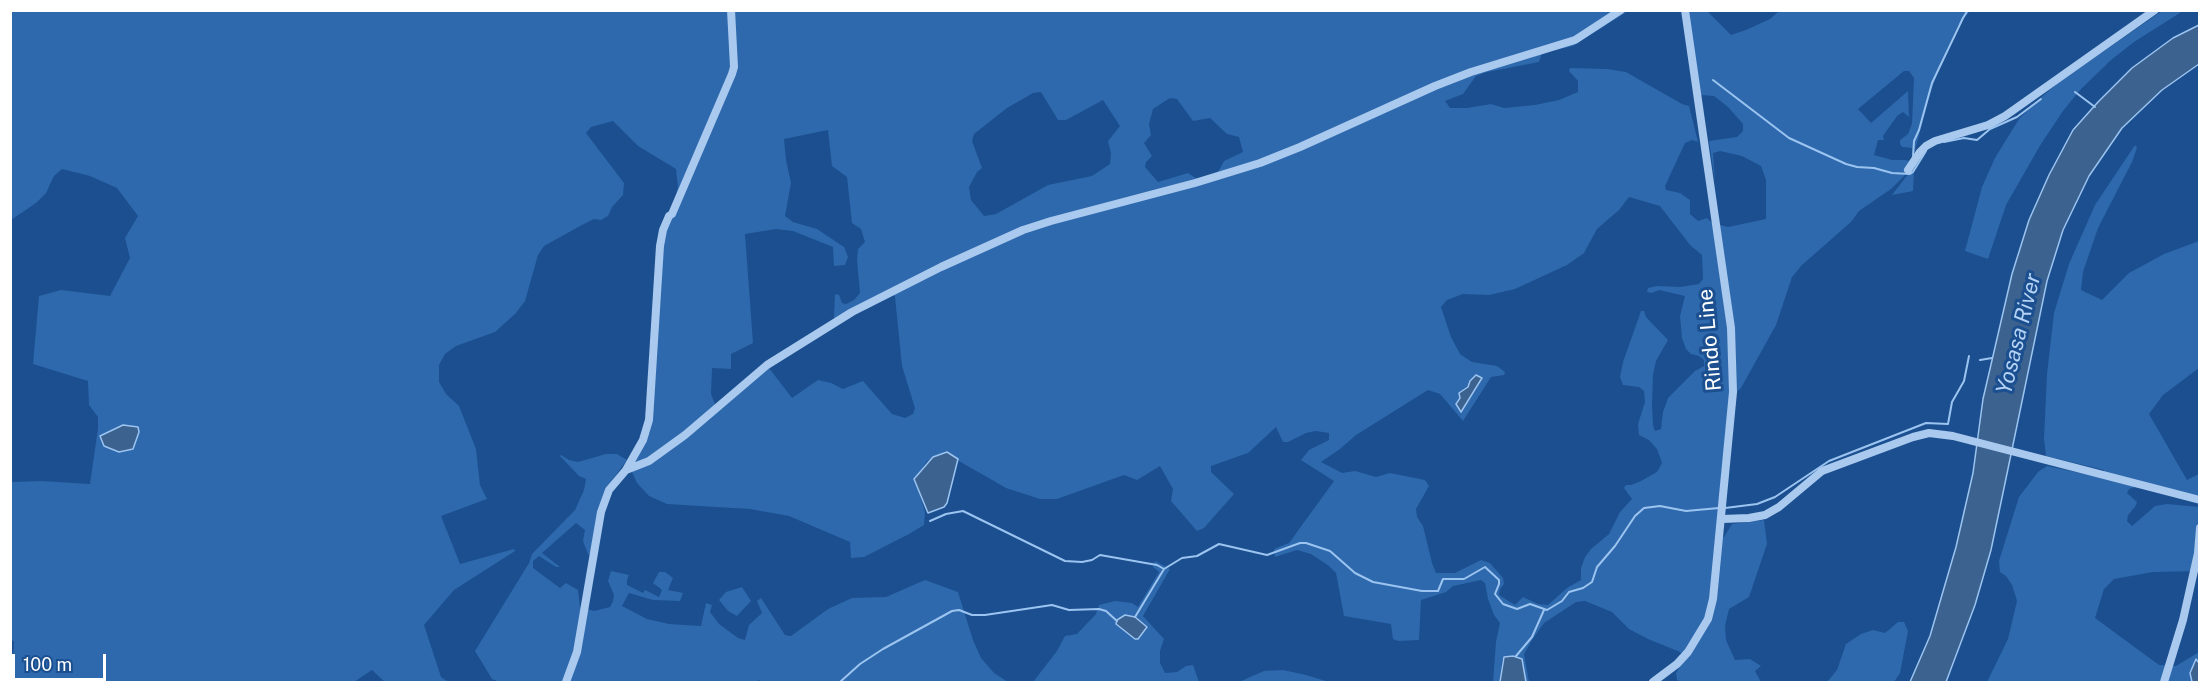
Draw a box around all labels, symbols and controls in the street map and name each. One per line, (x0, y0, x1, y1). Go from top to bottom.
water label: Yosasa River (1991, 271, 2047, 397)
street label: Rindo Line (1693, 288, 1727, 392)
scale bar (15, 642, 110, 680)
text: 100 m (23, 654, 72, 675)

